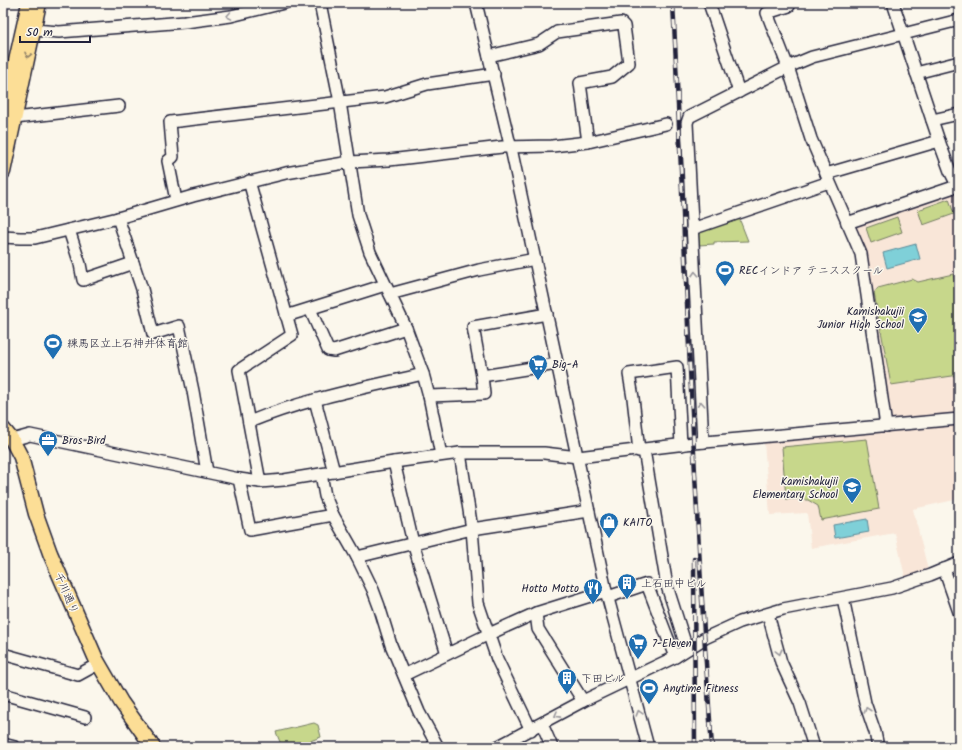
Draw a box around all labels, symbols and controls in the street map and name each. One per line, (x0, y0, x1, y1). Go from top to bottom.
one-way arrow (226, 11, 232, 20)
scale bar (20, 18, 90, 44)
text: 50 m (26, 23, 53, 42)
one-way arrow (25, 52, 33, 58)
sports icon: RECインドア テニススクール (714, 259, 736, 287)
place label: RECインドア テニススクール (739, 262, 883, 280)
one-way arrow (690, 271, 699, 277)
place label: Kamishakujii Junior High School (817, 303, 904, 334)
school or university icon: Kamishakujii Junior High School (907, 306, 929, 334)
sports icon: 練馬区立上石神井体育館 (42, 332, 64, 360)
place label: 練馬区立上石神井体育館 (67, 335, 188, 353)
supermarket icon: Big-A (527, 353, 549, 381)
place label: Big-A (552, 356, 579, 374)
one-way arrow (697, 401, 706, 407)
office icon: Bros Bird (37, 429, 59, 457)
place label: Bros Bird (62, 432, 106, 450)
place label: Kamishakujii Elementary School (752, 473, 838, 504)
school or university icon: Kamishakujii Elementary School (841, 476, 863, 504)
shop icon: KAITO (598, 511, 620, 539)
place label: KAITO (623, 514, 652, 532)
street label: 千川通り (49, 570, 83, 617)
building icon: 上石田中ビル (616, 572, 638, 600)
place label: 上石田中ビル (641, 575, 707, 593)
restaurant icon: Hotto Motto (582, 577, 604, 605)
place label: Hotto Motto (522, 580, 579, 598)
supermarket icon: 7-Eleven (627, 632, 649, 660)
place label: 7-Eleven (652, 635, 692, 653)
one-way arrow (774, 648, 782, 655)
building icon: 下田ビル (556, 667, 578, 695)
place label: 下田ビル (581, 670, 625, 688)
sports icon: Anytime Fitness (638, 677, 660, 705)
place label: Anytime Fitness (663, 680, 739, 698)
one-way arrow (863, 706, 872, 713)
one-way arrow (635, 709, 643, 716)
one-way arrow (554, 711, 561, 718)

